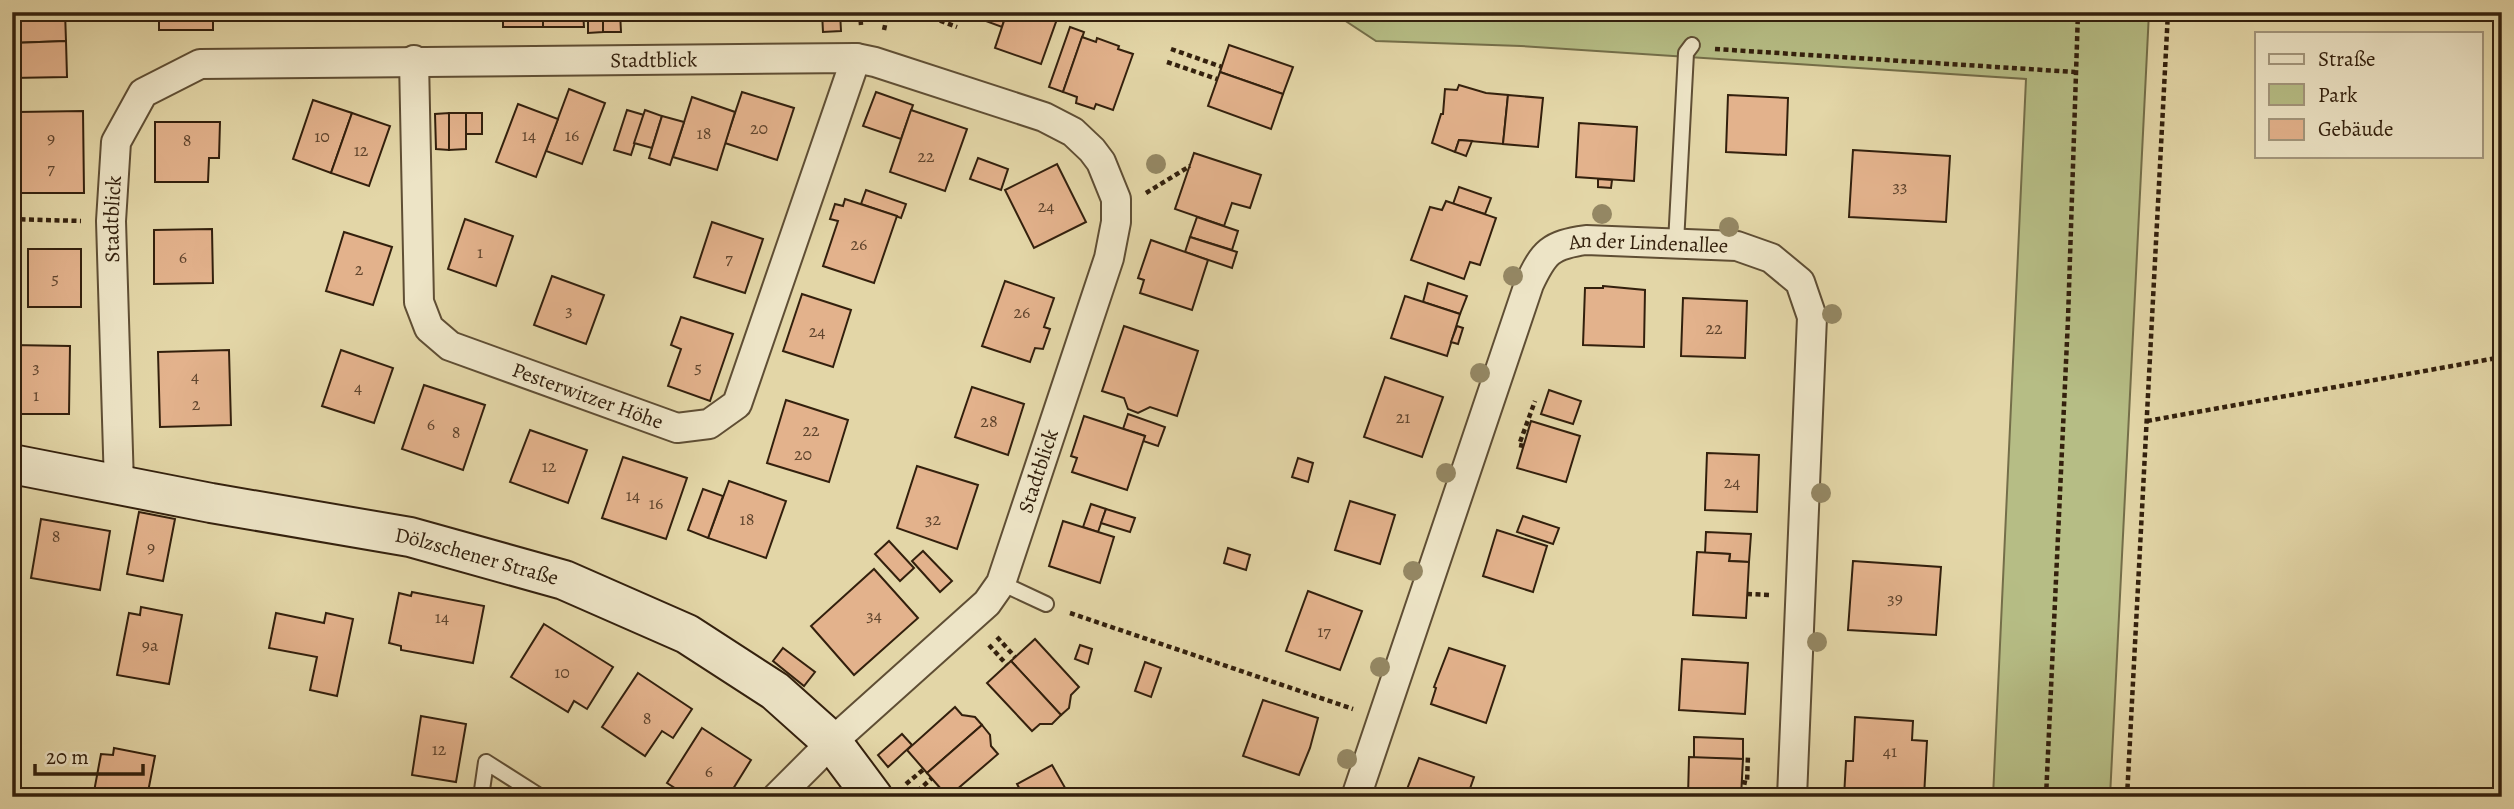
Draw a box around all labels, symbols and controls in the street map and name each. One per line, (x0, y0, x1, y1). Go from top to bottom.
legend (2255, 32, 2482, 158)
street label: Stadtblick (610, 45, 698, 74)
text: Straße (2318, 45, 2376, 73)
text: Park (2318, 81, 2358, 109)
text: Gebäude (2318, 115, 2394, 143)
house number: 20 (750, 116, 768, 140)
house number: 18 (697, 121, 711, 145)
house number: 14 (522, 123, 536, 147)
house number: 16 (565, 123, 579, 147)
house number: 10 (314, 124, 330, 148)
house number: 9 (47, 126, 55, 150)
house number: 8 (183, 128, 191, 152)
house number: 12 (354, 138, 369, 162)
house number: 22 (917, 144, 935, 168)
house number: 7 (47, 156, 55, 180)
street label: Stadtblick (97, 174, 128, 263)
house number: 33 (1893, 174, 1907, 198)
house number: 24 (1038, 194, 1054, 218)
street label: An der Lindenallee (1565, 226, 1729, 260)
house number: 26 (851, 232, 867, 256)
house number: 1 (477, 240, 483, 264)
house number: 6 (179, 245, 187, 269)
house number: 7 (725, 246, 733, 270)
house number: 2 (355, 257, 364, 281)
house number: 5 (51, 266, 59, 290)
house number: 3 (565, 298, 573, 322)
house number: 26 (1014, 300, 1030, 324)
house number: 22 (1705, 316, 1723, 340)
house number: 24 (809, 319, 825, 343)
house number: 3 (32, 355, 40, 379)
house number: 5 (694, 355, 702, 379)
street label: Pesterwitzer Höhe (508, 356, 667, 436)
house number: 4 (191, 364, 199, 388)
house number: 4 (354, 375, 362, 399)
house number: 1 (33, 383, 39, 407)
house number: 2 (192, 392, 201, 416)
house number: 21 (1396, 405, 1410, 429)
house number: 28 (980, 409, 998, 433)
house number: 6 (427, 412, 435, 436)
house number: 22 (802, 418, 820, 442)
house number: 8 (452, 420, 460, 444)
street label: Stadtblick (1011, 425, 1065, 517)
house number: 20 (794, 442, 812, 466)
house number: 12 (542, 454, 557, 478)
house number: 24 (1724, 470, 1740, 494)
house number: 14 (626, 483, 640, 507)
house number: 16 (649, 491, 663, 515)
house number: 18 (740, 507, 754, 531)
house number: 32 (925, 507, 941, 531)
street label: Dölzschener Straße (393, 521, 562, 592)
house number: 8 (52, 524, 60, 548)
house number: 9 (147, 535, 155, 559)
house number: 39 (1887, 586, 1903, 610)
house number: 34 (866, 603, 882, 627)
house number: 14 (435, 605, 449, 629)
house number: 17 (1317, 619, 1331, 643)
house number: 9a (142, 633, 159, 657)
house number: 10 (554, 660, 570, 684)
house number: 8 (643, 706, 651, 730)
scale bar (35, 732, 144, 776)
house number: 12 (432, 737, 447, 761)
house number: 41 (1883, 739, 1897, 763)
text: 20 m (46, 743, 89, 771)
house number: 6 (705, 759, 713, 783)

